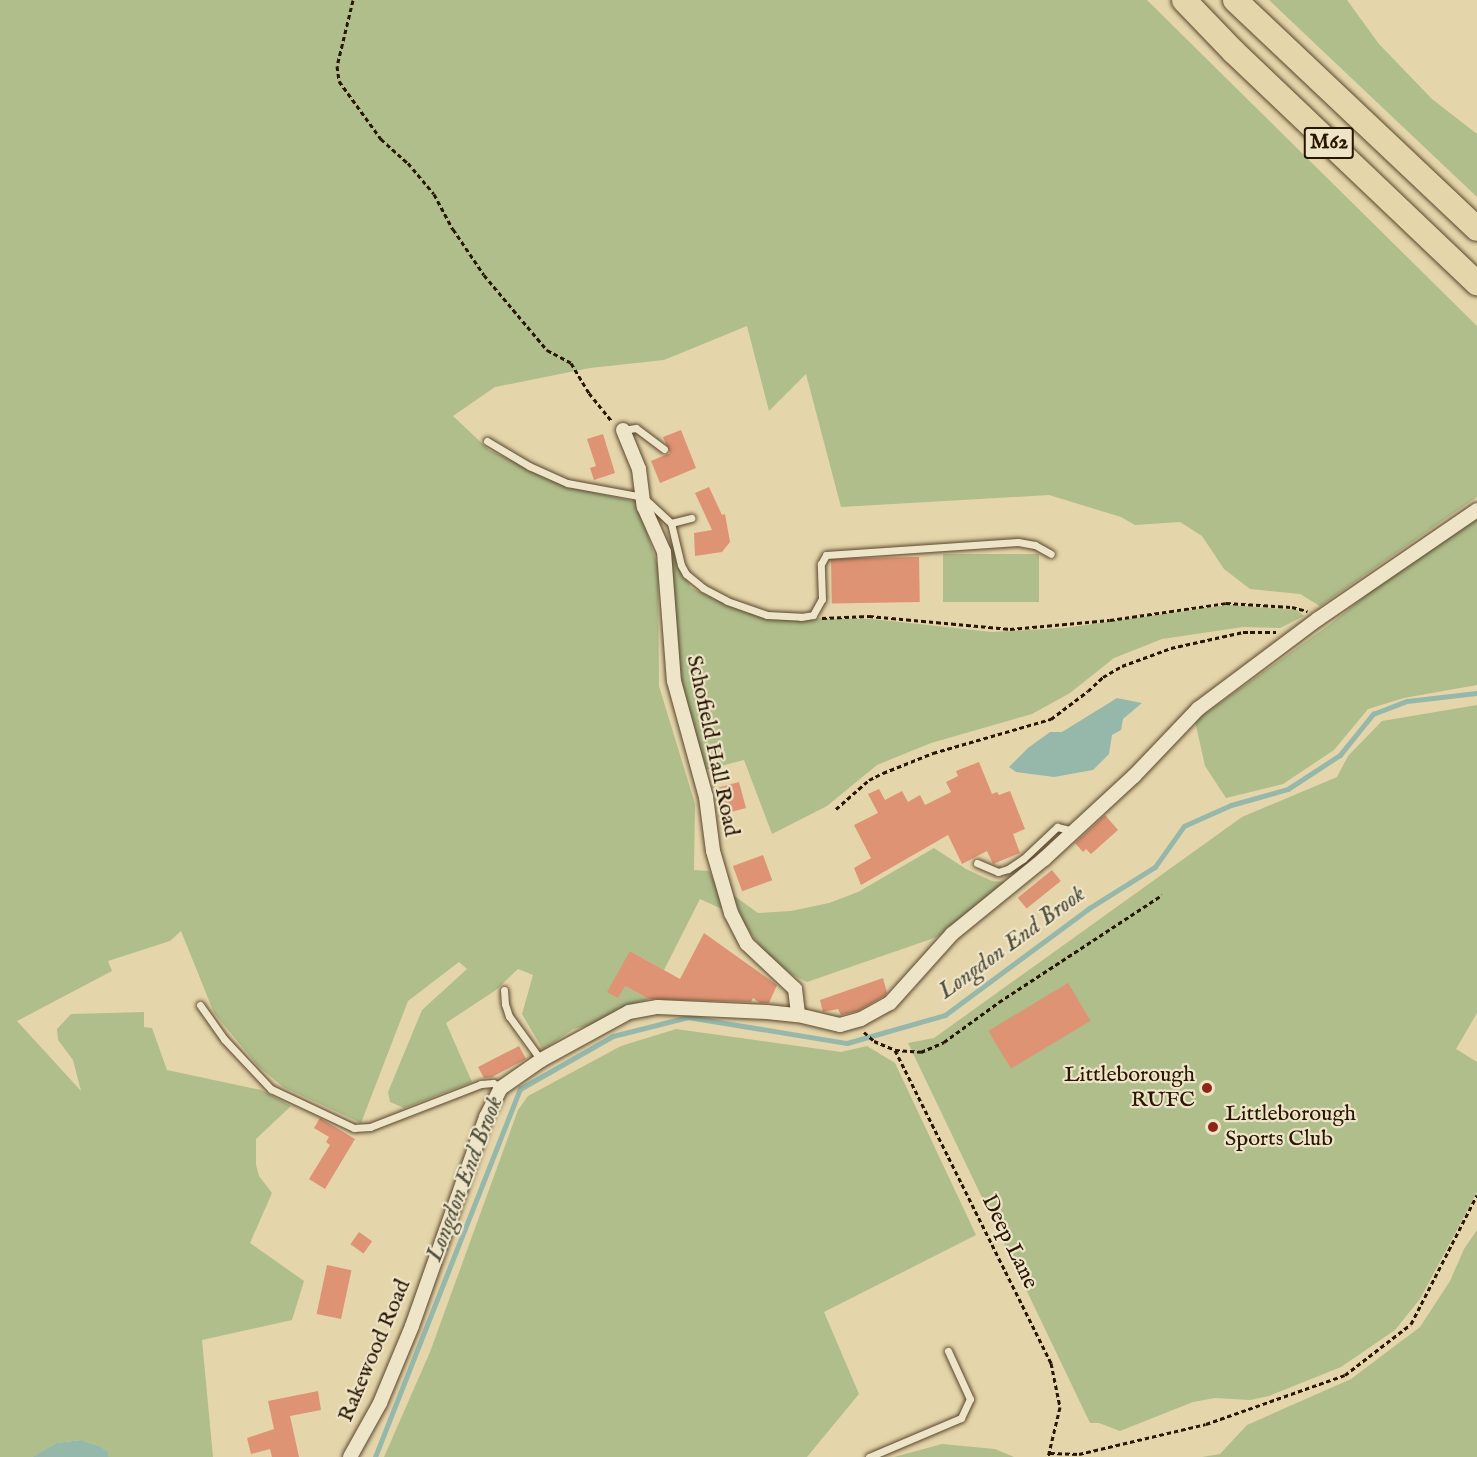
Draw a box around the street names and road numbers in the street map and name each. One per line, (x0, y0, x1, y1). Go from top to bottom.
road number: M62 (1304, 125, 1354, 161)
street label: Schofield Hall Road (680, 653, 744, 839)
street label: Deep Lane (975, 1191, 1043, 1293)
street label: Rakewood Road (333, 1276, 417, 1426)

